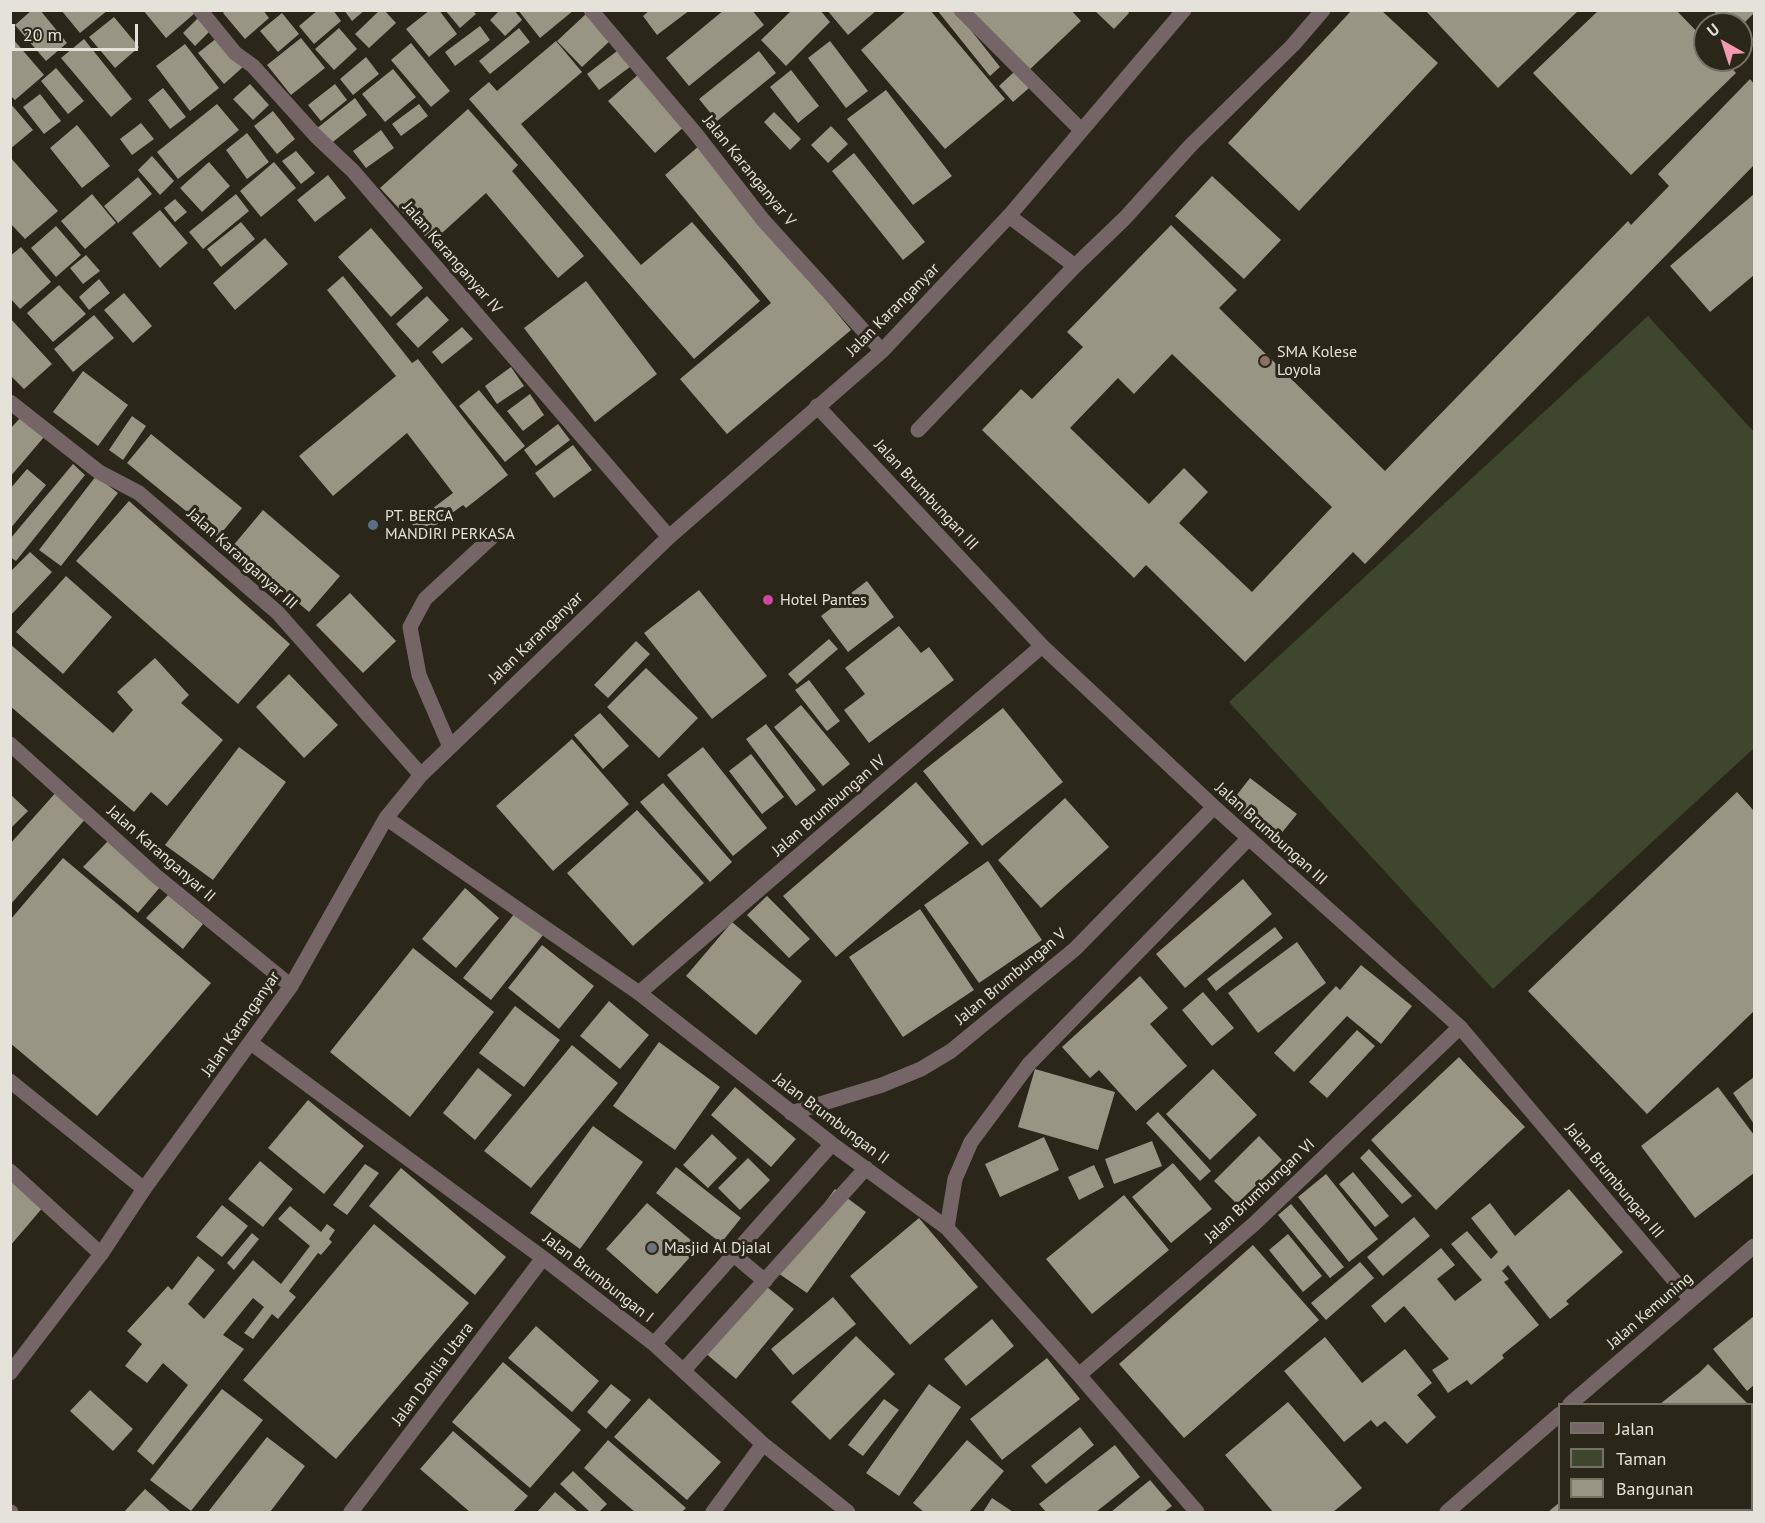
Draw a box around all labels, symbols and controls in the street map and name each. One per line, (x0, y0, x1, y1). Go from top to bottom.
scale bar (15, 12, 141, 50)
north arrow (1693, 12, 1753, 72)
text: U (1703, 19, 1723, 41)
text: 20 m (23, 23, 62, 46)
street label: Jalan Karanganyar V (698, 112, 800, 230)
street label: Jalan Karanganyar IV (398, 198, 506, 318)
street label: Jalan Karanganyar (842, 259, 944, 361)
place label: SMA Kolese Loyola (1277, 342, 1357, 380)
marker: SMA Kolese Loyola (1258, 354, 1272, 368)
street label: Jalan Brumbungan III (870, 436, 982, 554)
street label: Jalan Karanganyar III (183, 504, 301, 614)
place label: PT. BERCA MANDIRI PERKASA (385, 506, 515, 544)
marker: PT. BERCA MANDIRI PERKASA (366, 518, 380, 532)
street label: Jalan Karanganyar (485, 588, 587, 688)
place label: Hotel Pantes (780, 590, 867, 610)
marker: Hotel Pantes (761, 593, 775, 607)
street label: Jalan Brumbungan IV (768, 752, 890, 860)
street label: Jalan Brumbungan III (1211, 779, 1331, 889)
street label: Jalan Karanganyar II (103, 802, 219, 906)
street label: Jalan Brumbungan V (951, 925, 1071, 1029)
street label: Jalan Karanganyar (198, 968, 284, 1080)
street label: Jalan Brumbungan II (770, 1069, 892, 1169)
street label: Jalan Brumbungan III (1560, 1120, 1668, 1242)
street label: Jalan Brumbungan VI (1201, 1135, 1319, 1247)
street label: Jalan Brumbungan I (539, 1229, 657, 1327)
place label: Masjid Al Djalal (664, 1238, 771, 1258)
marker: Masjid Al Djalal (645, 1241, 659, 1255)
street label: Jalan Kemuning (1603, 1269, 1697, 1353)
street label: Jalan Dahlia Utara (388, 1319, 478, 1429)
legend (1558, 1403, 1753, 1511)
text: Jalan (1616, 1417, 1654, 1440)
text: Taman (1616, 1447, 1666, 1470)
text: Bangunan (1616, 1477, 1693, 1500)

